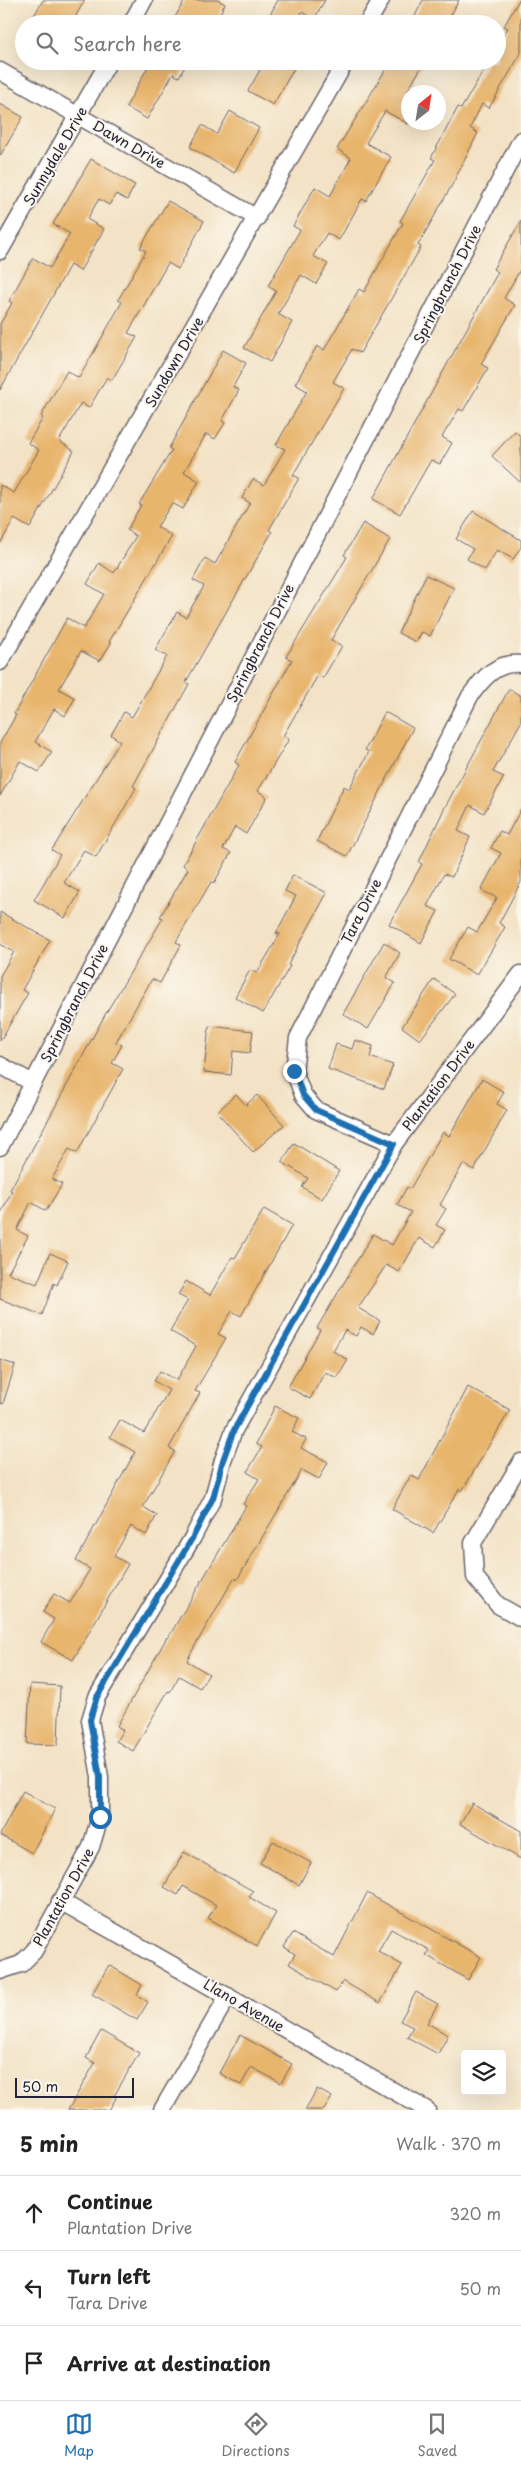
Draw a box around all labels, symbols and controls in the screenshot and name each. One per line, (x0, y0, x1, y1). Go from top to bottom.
search box (15, 15, 506, 70)
icon: search (33, 29, 61, 57)
text: Search here (73, 29, 182, 57)
north arrow (401, 85, 446, 130)
street label: Sunnydale Drive (18, 102, 92, 210)
street label: Dawn Drive (89, 115, 169, 173)
street label: Springbranch Drive (408, 221, 486, 347)
street label: Sundown Drive (140, 313, 208, 411)
street label: Springbranch Drive (221, 580, 299, 706)
street label: Tara Drive (336, 874, 387, 947)
street label: Springbranch Drive (35, 940, 113, 1066)
street label: Plantation Drive (397, 1035, 479, 1135)
route end (283, 1060, 306, 1083)
route start (89, 1806, 112, 1829)
street label: Plantation Drive (27, 1844, 99, 1950)
street label: Llano Avenue (200, 1973, 289, 2037)
map controls (461, 2050, 506, 2095)
button: layers (461, 2050, 506, 2095)
scale bar (15, 2075, 134, 2098)
text: 50 m (22, 2076, 58, 2097)
text: 5 min (20, 2127, 78, 2159)
text: Walk · 370 m (396, 2131, 501, 2155)
text: Continue (67, 2187, 153, 2215)
icon: ahead (20, 2199, 48, 2227)
text: 320 m (450, 2201, 501, 2225)
text: Plantation Drive (67, 2215, 192, 2239)
text: Turn left (67, 2262, 151, 2290)
icon: left (20, 2274, 48, 2302)
text: 50 m (460, 2276, 501, 2300)
text: Tara Drive (67, 2290, 148, 2314)
icon: arrive (20, 2349, 48, 2377)
text: Arrive at destination (67, 2349, 271, 2377)
tab: Map (64, 2410, 94, 2461)
tab: Directions (222, 2410, 290, 2461)
tab: Saved (417, 2410, 457, 2461)

